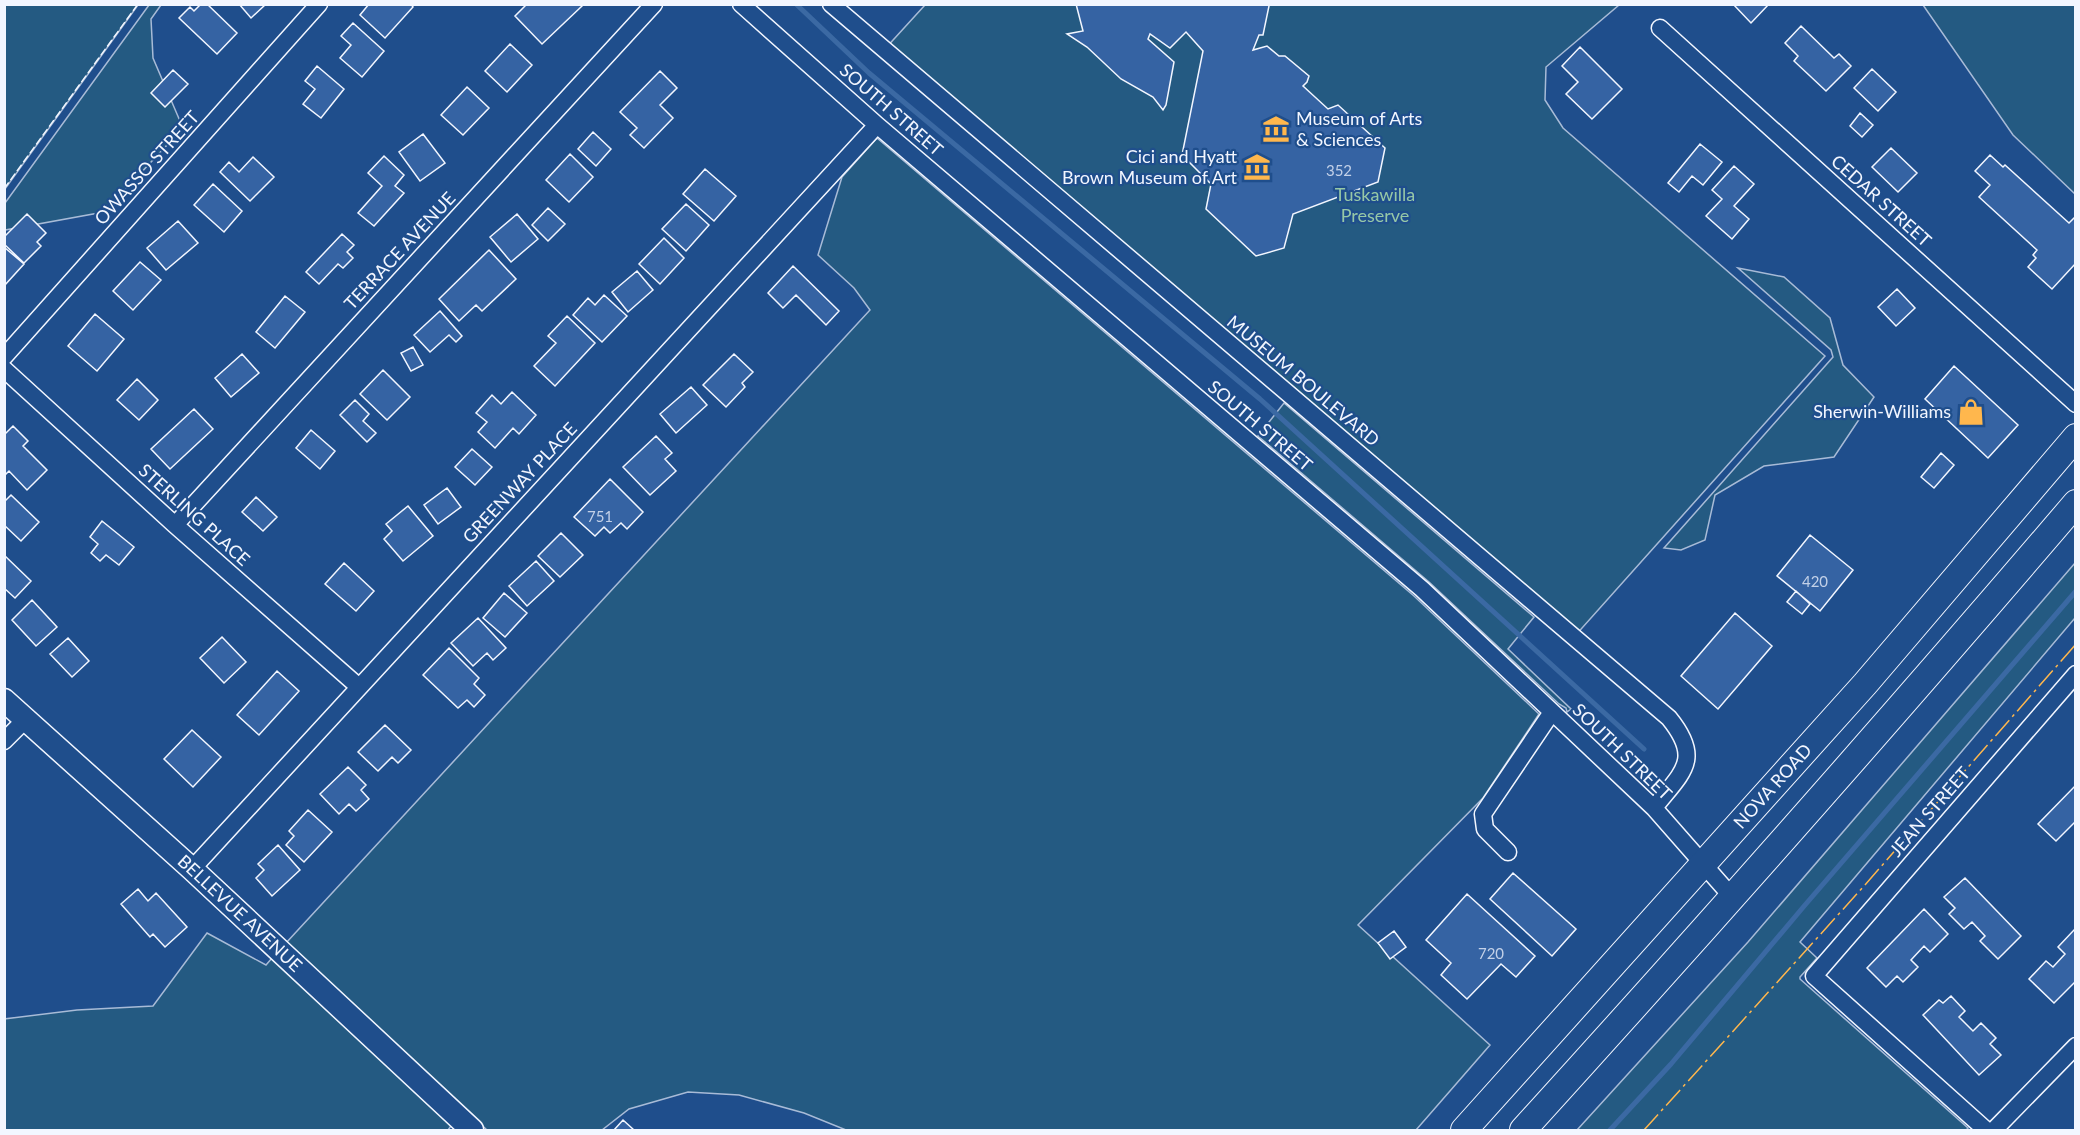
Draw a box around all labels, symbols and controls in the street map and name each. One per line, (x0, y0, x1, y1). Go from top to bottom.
street label: SOUTH STREET (836, 58, 948, 160)
street label: OWASSO STREET (89, 105, 203, 229)
place label: Museum of Arts & Sciences (1296, 107, 1422, 150)
museum icon: Museum of Arts & Sciences (1261, 114, 1291, 144)
place label: Cici and Hyatt Brown Museum of Art (1062, 145, 1238, 188)
street label: CEDAR STREET (1827, 150, 1936, 251)
museum icon: Cici and Hyatt Brown Museum of Art (1242, 152, 1272, 182)
house number: 352 (1326, 161, 1352, 179)
park label: Tuskawilla Preserve (1335, 183, 1415, 226)
street label: TERRACE AVENUE (339, 187, 459, 314)
street label: MUSEUM BOULEVARD (1223, 310, 1384, 450)
street label: SOUTH STREET (1204, 375, 1318, 476)
shop icon: Sherwin-Williams (1956, 397, 1986, 427)
place label: Sherwin-Williams (1813, 400, 1951, 422)
street label: GREENWAY PLACE (458, 417, 581, 547)
street label: STERLING PLACE (134, 459, 255, 570)
house number: 751 (587, 507, 613, 525)
house number: 420 (1802, 572, 1828, 590)
street label: SOUTH STREET (1568, 698, 1677, 804)
street label: NOVA ROAD (1728, 739, 1816, 833)
street label: JEAN STREET (1884, 762, 1974, 861)
street label: BELLEVUE AVENUE (174, 850, 307, 976)
house number: 720 (1478, 944, 1504, 962)

